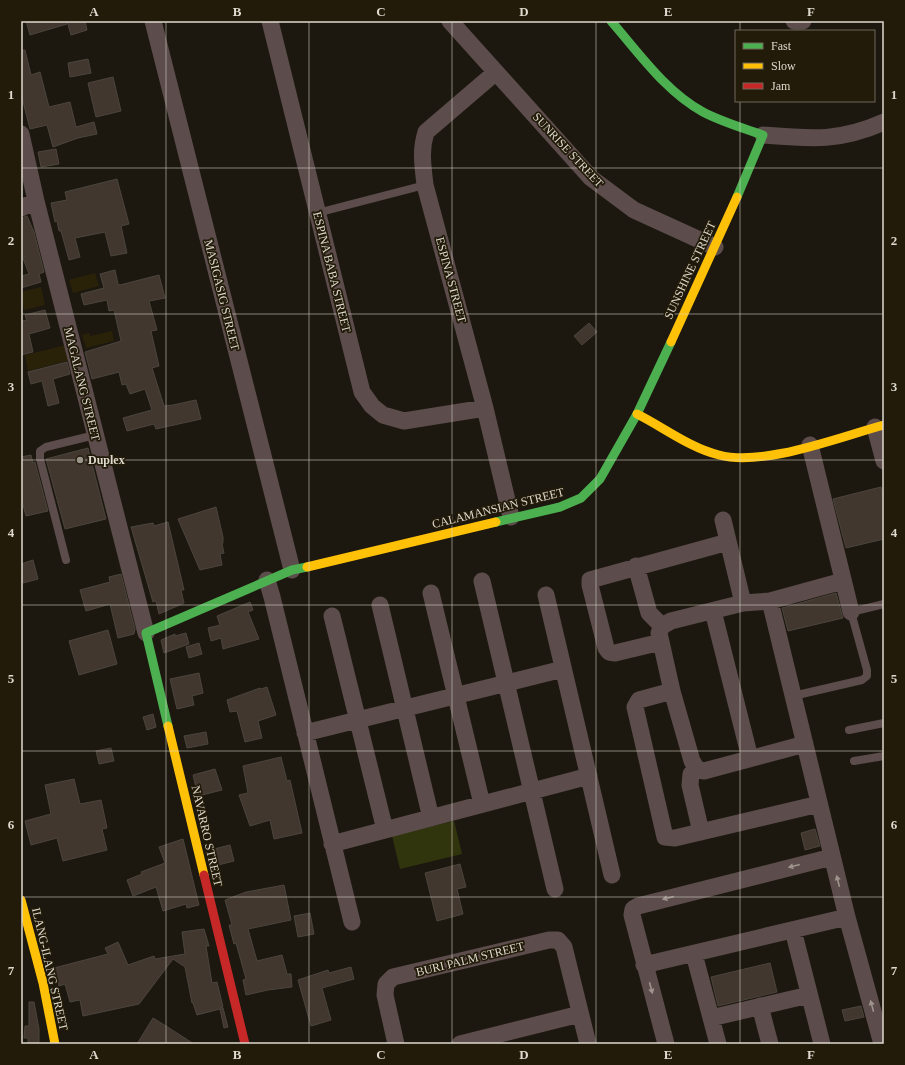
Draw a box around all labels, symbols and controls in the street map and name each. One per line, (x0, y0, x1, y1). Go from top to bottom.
text: A (89, 4, 99, 19)
text: B (233, 4, 242, 19)
text: C (376, 4, 386, 19)
text: D (519, 4, 529, 19)
text: E (664, 4, 672, 19)
text: F (807, 4, 815, 19)
legend (735, 30, 875, 102)
text: Fast (771, 39, 792, 53)
text: Slow (771, 59, 796, 73)
text: Jam (771, 79, 791, 93)
text: 1 (8, 87, 14, 102)
text: 1 (891, 87, 897, 102)
street label: SUNRISE STREET (530, 110, 607, 191)
street label: ESPINA BABA STREET (310, 210, 354, 335)
street label: SUNSHINE STREET (661, 218, 719, 321)
text: 2 (8, 233, 14, 248)
text: 2 (891, 233, 897, 248)
street label: ESPINA STREET (433, 236, 469, 325)
street label: MASIGASIG STREET (201, 238, 243, 352)
street label: MAGALANG STREET (61, 326, 103, 443)
text: 3 (8, 379, 15, 394)
text: 3 (891, 379, 898, 394)
place label: Duplex (88, 453, 125, 467)
marker: Duplex (75, 455, 85, 465)
street label: CALAMANSIAN STREET (430, 485, 566, 531)
text: 4 (8, 525, 15, 540)
text: 4 (891, 525, 898, 540)
text: 5 (8, 671, 15, 686)
text: 5 (891, 671, 898, 686)
street label: NAVARRO STREET (189, 784, 226, 889)
text: 6 (8, 817, 15, 832)
text: 6 (891, 817, 898, 832)
one-way arrow (788, 864, 801, 870)
one-way arrow (835, 875, 841, 887)
one-way arrow (662, 895, 674, 901)
street label: ILANG-ILANG STREET (29, 906, 71, 1032)
street label: BURI PALM STREET (415, 939, 526, 979)
text: 7 (8, 963, 15, 978)
text: 7 (891, 963, 898, 978)
one-way arrow (648, 982, 654, 994)
one-way arrow (868, 1000, 874, 1013)
text: A (89, 1047, 99, 1062)
text: B (233, 1047, 242, 1062)
text: C (376, 1047, 386, 1062)
text: D (519, 1047, 529, 1062)
text: E (664, 1047, 672, 1062)
text: F (807, 1047, 815, 1062)

